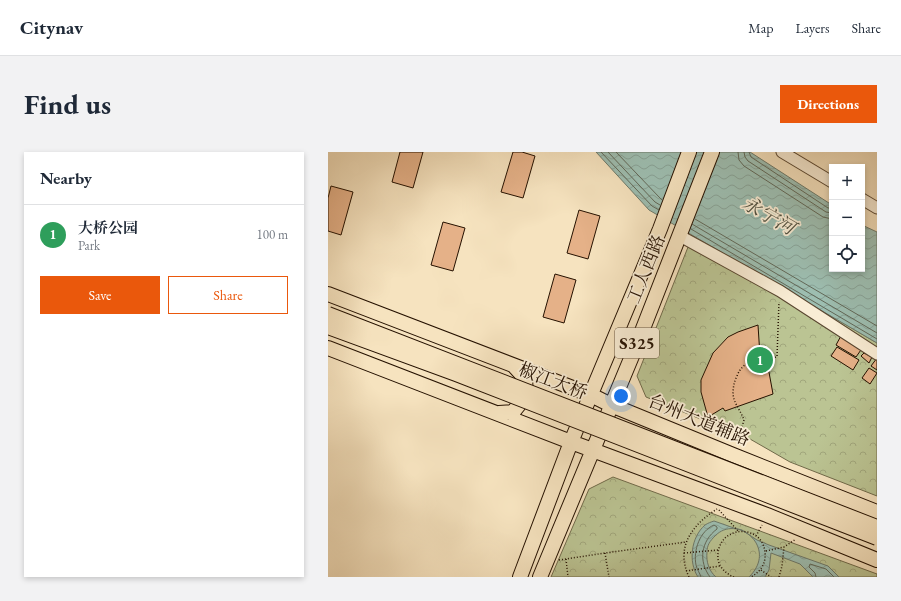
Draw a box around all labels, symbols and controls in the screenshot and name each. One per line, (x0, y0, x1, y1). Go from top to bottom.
text: Citynav (20, 15, 83, 40)
text: Map (748, 19, 773, 37)
text: Layers (795, 19, 830, 37)
text: Share (852, 19, 881, 37)
button: Directions (780, 85, 877, 123)
text: Find us (24, 86, 111, 122)
map controls (829, 164, 865, 272)
button: + (829, 164, 865, 200)
text: Nearby (40, 167, 92, 189)
water label: 永宁河 (738, 190, 802, 242)
button: − (829, 200, 865, 236)
text: 大桥公园 (78, 218, 138, 237)
text: 1 (50, 226, 56, 243)
text: 100 m (257, 226, 288, 243)
street label: 工人西路 (621, 231, 670, 306)
button: locate (829, 236, 865, 272)
text: Park (78, 237, 100, 254)
button: Save (40, 276, 160, 314)
button: Share (168, 276, 288, 314)
road number: S325 (615, 328, 659, 358)
pin: 1 (747, 345, 773, 375)
street label: 椒江大桥 (515, 357, 591, 404)
your location (611, 386, 631, 406)
street label: 台州大道辅路 (645, 389, 754, 450)

